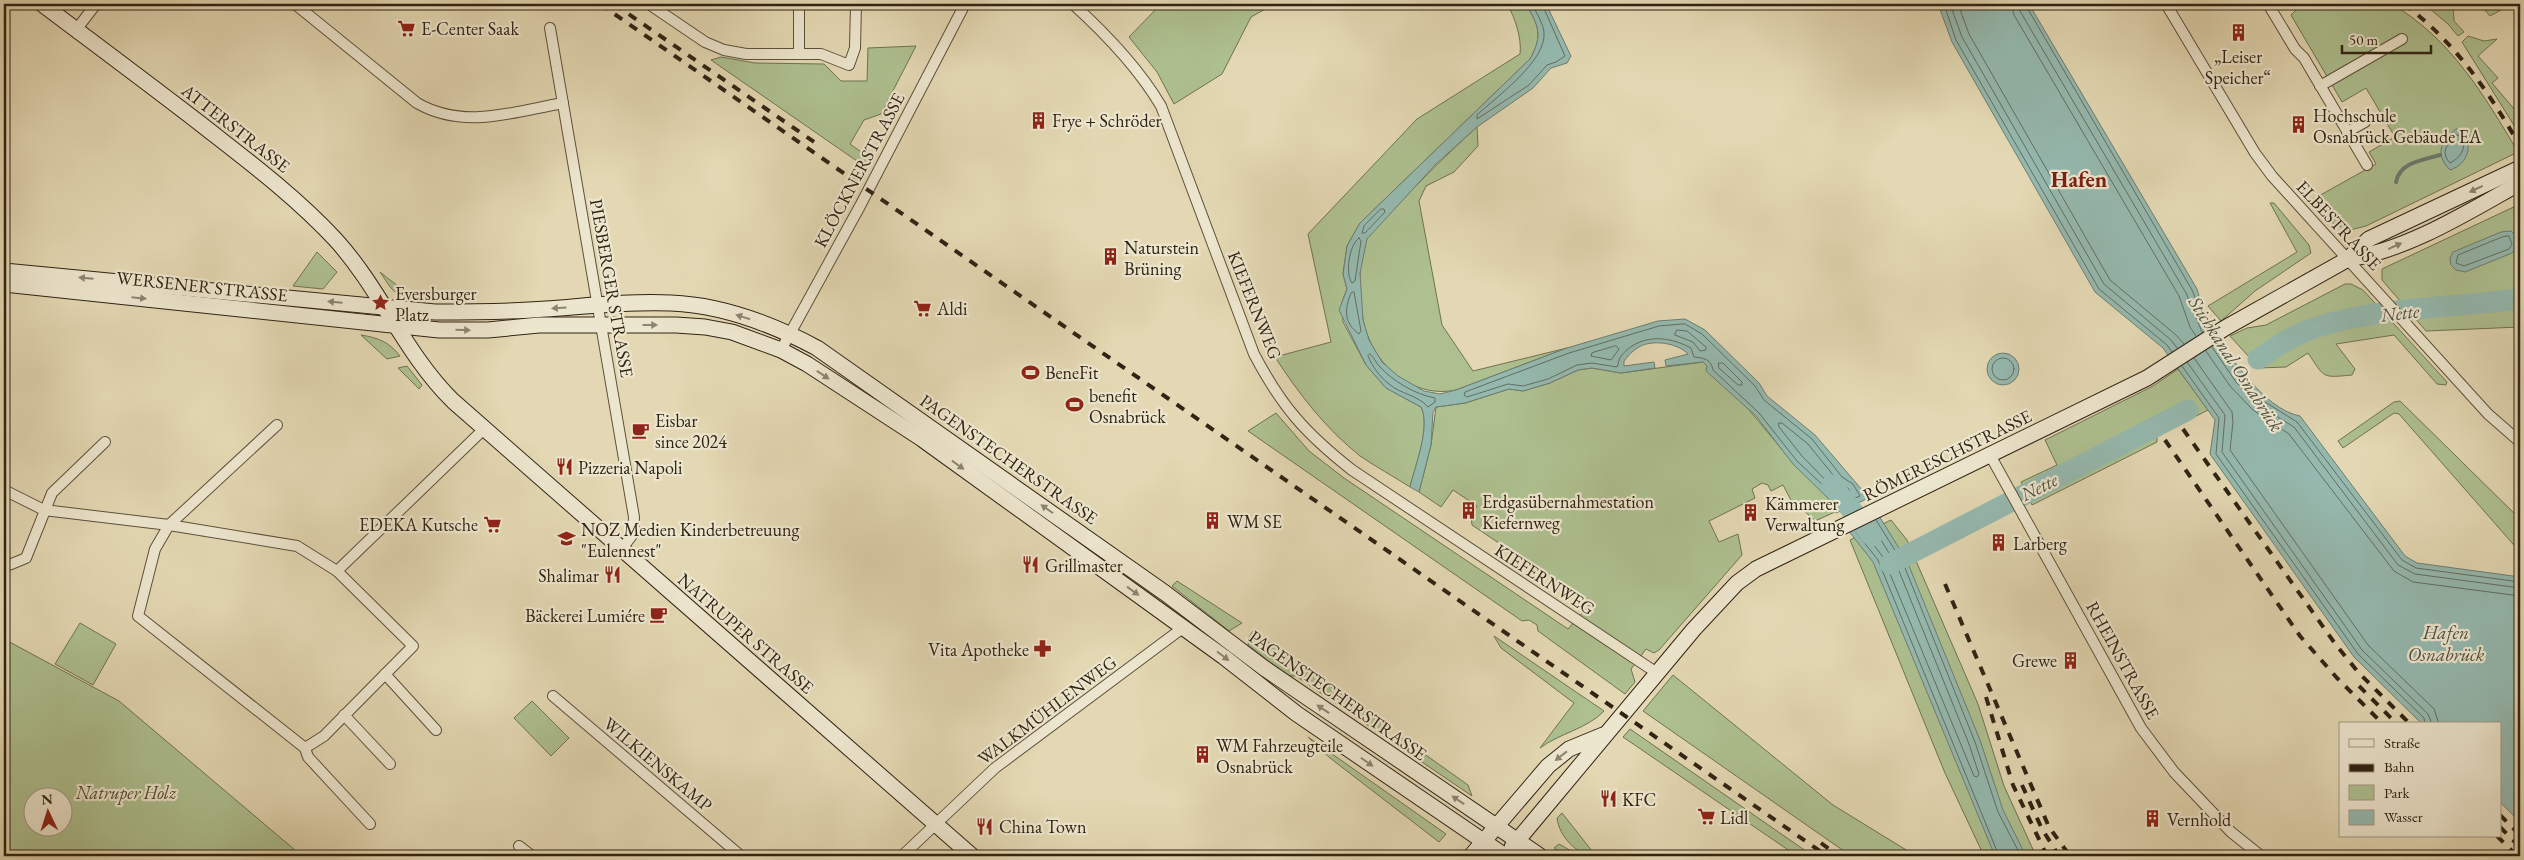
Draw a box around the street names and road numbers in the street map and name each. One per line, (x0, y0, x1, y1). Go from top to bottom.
street label: ATTERSTRASSE (176, 78, 295, 177)
street label: KLÖCKNERSTRASSE (808, 89, 910, 251)
street label: ELBESTRASSE (2291, 175, 2387, 275)
street label: PIESBERGER STRASSE (585, 197, 639, 379)
street label: KIEFERNWEG (1223, 247, 1287, 363)
street label: WERSENER STRASSE (115, 266, 289, 306)
street label: PAGENSTECHERSTRASSE (916, 389, 1102, 529)
street label: RÖMERESCHSTRASSE (1859, 404, 2035, 506)
street label: KIEFERNWEG (1491, 538, 1599, 620)
street label: NATRUPER STRASSE (673, 568, 819, 698)
street label: RHEINSTRASSE (2081, 597, 2165, 723)
street label: PAGENSTECHERSTRASSE (1245, 625, 1431, 765)
street label: WALKMÜHLENWEG (973, 650, 1121, 770)
street label: WILKIENSKAMP (599, 712, 717, 816)

